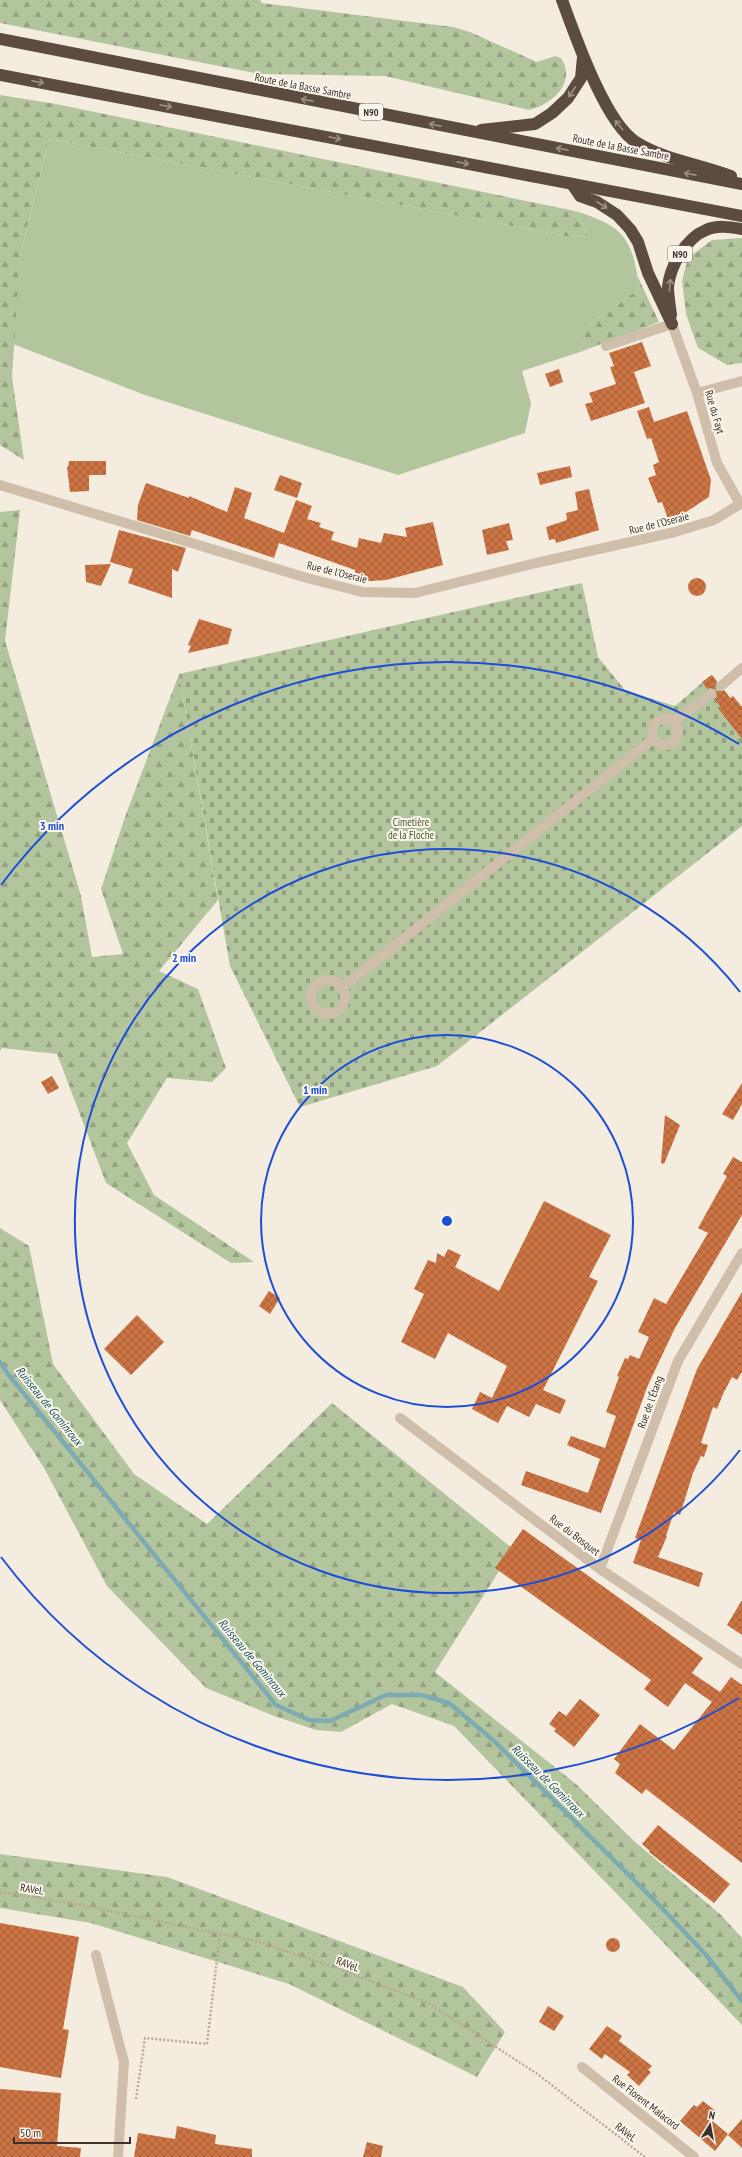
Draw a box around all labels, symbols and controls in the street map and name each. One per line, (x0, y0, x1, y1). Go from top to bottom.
street label: Route de la Basse Sambre (254, 70, 353, 102)
one-way arrow (31, 78, 44, 86)
one-way arrow (568, 86, 576, 97)
one-way arrow (301, 95, 314, 103)
one-way arrow (159, 102, 172, 110)
road number: N90 (359, 104, 383, 120)
one-way arrow (615, 119, 624, 130)
one-way arrow (429, 120, 442, 128)
street label: Route de la Basse Sambre (572, 131, 671, 163)
one-way arrow (328, 134, 341, 142)
one-way arrow (556, 145, 569, 153)
one-way arrow (456, 159, 469, 167)
one-way arrow (684, 170, 697, 178)
one-way arrow (597, 201, 608, 209)
road number: N90 (668, 246, 692, 262)
one-way arrow (666, 279, 674, 292)
street label: Rue du Fayt (702, 388, 728, 436)
street label: Rue de l'Oseraie (628, 509, 691, 537)
street label: Rue de l'Oseraie (306, 558, 369, 586)
park label: Cimetière de la Floche (388, 815, 434, 842)
text: 3 min (40, 818, 64, 833)
text: 2 min (172, 950, 196, 965)
text: 1 min (303, 1082, 327, 1097)
centre of rings (440, 1214, 454, 1228)
water label: Ruisseau de Gominroux (13, 1363, 87, 1450)
street label: Rue de l'Étang (634, 1374, 666, 1430)
street label: Rue du Bosquet (547, 1511, 603, 1559)
water label: Ruisseau de Gominroux (215, 1616, 291, 1701)
water label: Ruisseau de Gominroux (509, 1741, 590, 1822)
street label: RAVeL (19, 1880, 45, 1898)
street label: RAVeL (335, 1953, 362, 1975)
street label: Rue Florent Malacord (610, 2071, 682, 2133)
north arrow (690, 2105, 730, 2145)
text: N (708, 2108, 716, 2123)
scale bar (14, 2119, 130, 2145)
street label: RAVeL (612, 2119, 640, 2145)
text: 50 m (20, 2125, 41, 2140)

